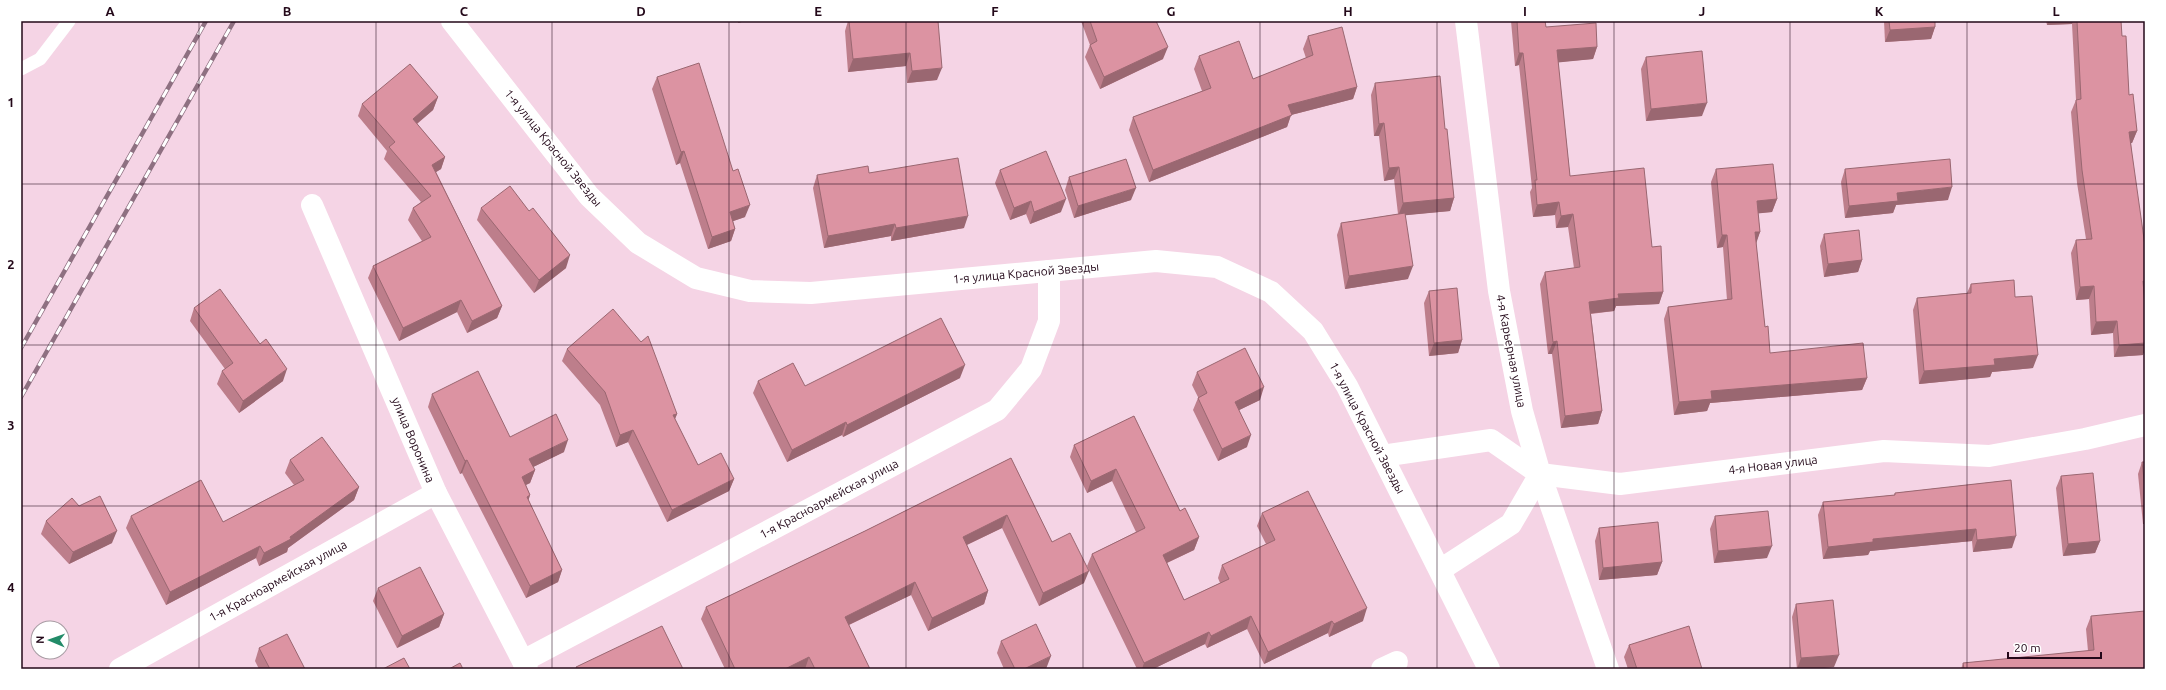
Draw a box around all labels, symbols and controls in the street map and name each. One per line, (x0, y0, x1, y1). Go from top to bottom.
text: A (105, 4, 115, 18)
text: B (283, 4, 292, 18)
text: C (460, 4, 469, 18)
text: D (636, 4, 646, 18)
text: E (814, 4, 822, 18)
text: F (991, 4, 999, 18)
text: G (1167, 4, 1176, 18)
text: H (1343, 4, 1353, 18)
text: I (1523, 4, 1527, 18)
text: J (1699, 4, 1705, 18)
text: K (1875, 4, 1884, 18)
text: L (2052, 4, 2060, 18)
street label: 1-я улица Красной Звезды (502, 87, 605, 209)
text: 1 (7, 95, 15, 109)
text: 2 (7, 257, 15, 271)
street label: 1-я улица Красной Звезды (952, 260, 1100, 285)
street label: 4-я Карьерная улица (1494, 293, 1529, 409)
street label: 1-я улица Красной Звезды (1327, 360, 1408, 496)
street label: улица Воронина (390, 395, 437, 484)
text: 3 (7, 418, 15, 432)
street label: 4-я Новая улица (1728, 453, 1818, 476)
street label: 1-я Красноармейская улица (757, 456, 900, 541)
street label: 1-я Красноармейская улица (207, 537, 349, 624)
text: 4 (7, 580, 15, 594)
north arrow (30, 620, 70, 660)
scale bar (2008, 634, 2101, 660)
text: N (34, 635, 46, 644)
text: 20 m (2014, 641, 2041, 654)

